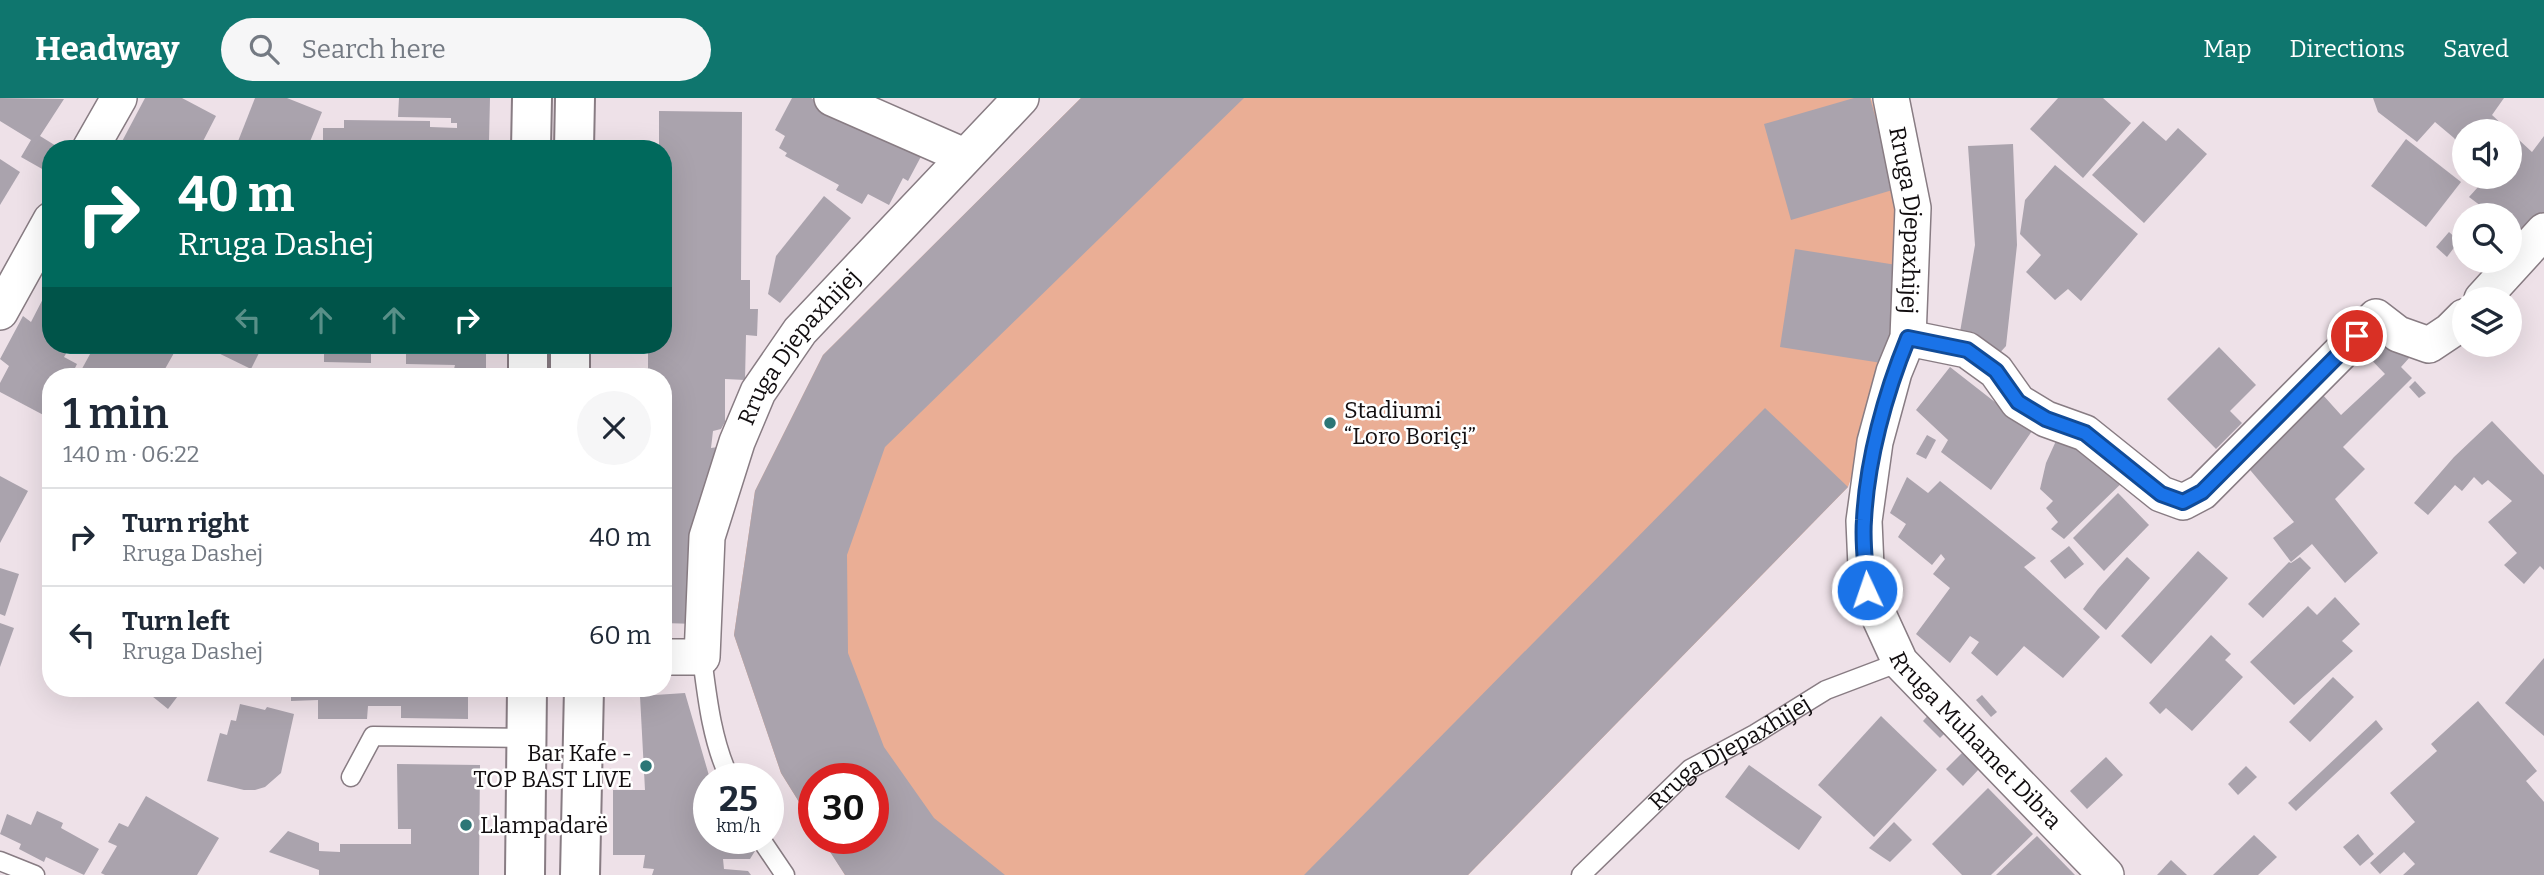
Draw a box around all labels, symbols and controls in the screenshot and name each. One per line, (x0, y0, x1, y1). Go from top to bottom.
search box (221, 18, 711, 81)
text: Headway (35, 29, 179, 69)
icon: search (245, 30, 283, 68)
text: Search here (301, 34, 446, 65)
text: Map (2203, 35, 2252, 63)
text: Directions (2290, 35, 2405, 63)
text: Saved (2443, 35, 2509, 63)
map controls (2452, 119, 2522, 357)
button: sound (2452, 119, 2522, 189)
street label: Rruga Djepaxhijej (1883, 124, 1927, 315)
text: 40 m (178, 165, 295, 224)
icon: right (63, 168, 154, 259)
button: search (2452, 203, 2522, 273)
text: Rruga Dashej (178, 225, 375, 263)
street label: Rruga Djepaxhijej (732, 263, 865, 429)
button: layers (2452, 287, 2522, 357)
icon: left (229, 301, 267, 339)
icon: ahead (302, 301, 340, 339)
icon: ahead (375, 301, 413, 339)
icon: right (448, 301, 486, 339)
pin (2327, 306, 2387, 366)
icon: arrive (2338, 317, 2376, 355)
text: 1 min (63, 389, 169, 439)
button: close (577, 391, 651, 465)
place label: Stadiumi “Loro Boriçi” (1344, 396, 1476, 450)
marker: Stadiumi “Loro Boriçi” (1322, 415, 1338, 431)
text: 140 m · 06:22 (63, 440, 199, 468)
text: Turn right (122, 508, 249, 539)
icon: right (63, 518, 101, 556)
text: 40 m (589, 522, 651, 553)
text: Rruga Dashej (122, 539, 263, 567)
position arrow (1830, 553, 1904, 627)
text: Turn left (122, 606, 230, 637)
icon: left (63, 616, 101, 654)
text: 60 m (589, 620, 651, 651)
text: Rruga Dashej (122, 637, 263, 665)
street label: Rruga Muhamet Dibra (1883, 647, 2068, 835)
street label: Rruga Djepaxhijej (1643, 689, 1816, 816)
place label: Bar Kafe - TOP BAST LIVE (473, 739, 632, 793)
marker: Bar Kafe - TOP BAST LIVE (638, 758, 654, 774)
speed limit sign: 30 (798, 763, 889, 854)
text: 25 (719, 778, 758, 820)
place label: Llampadarë (480, 811, 608, 839)
text: km/h (716, 815, 761, 837)
marker: Llampadarë (458, 817, 474, 833)

